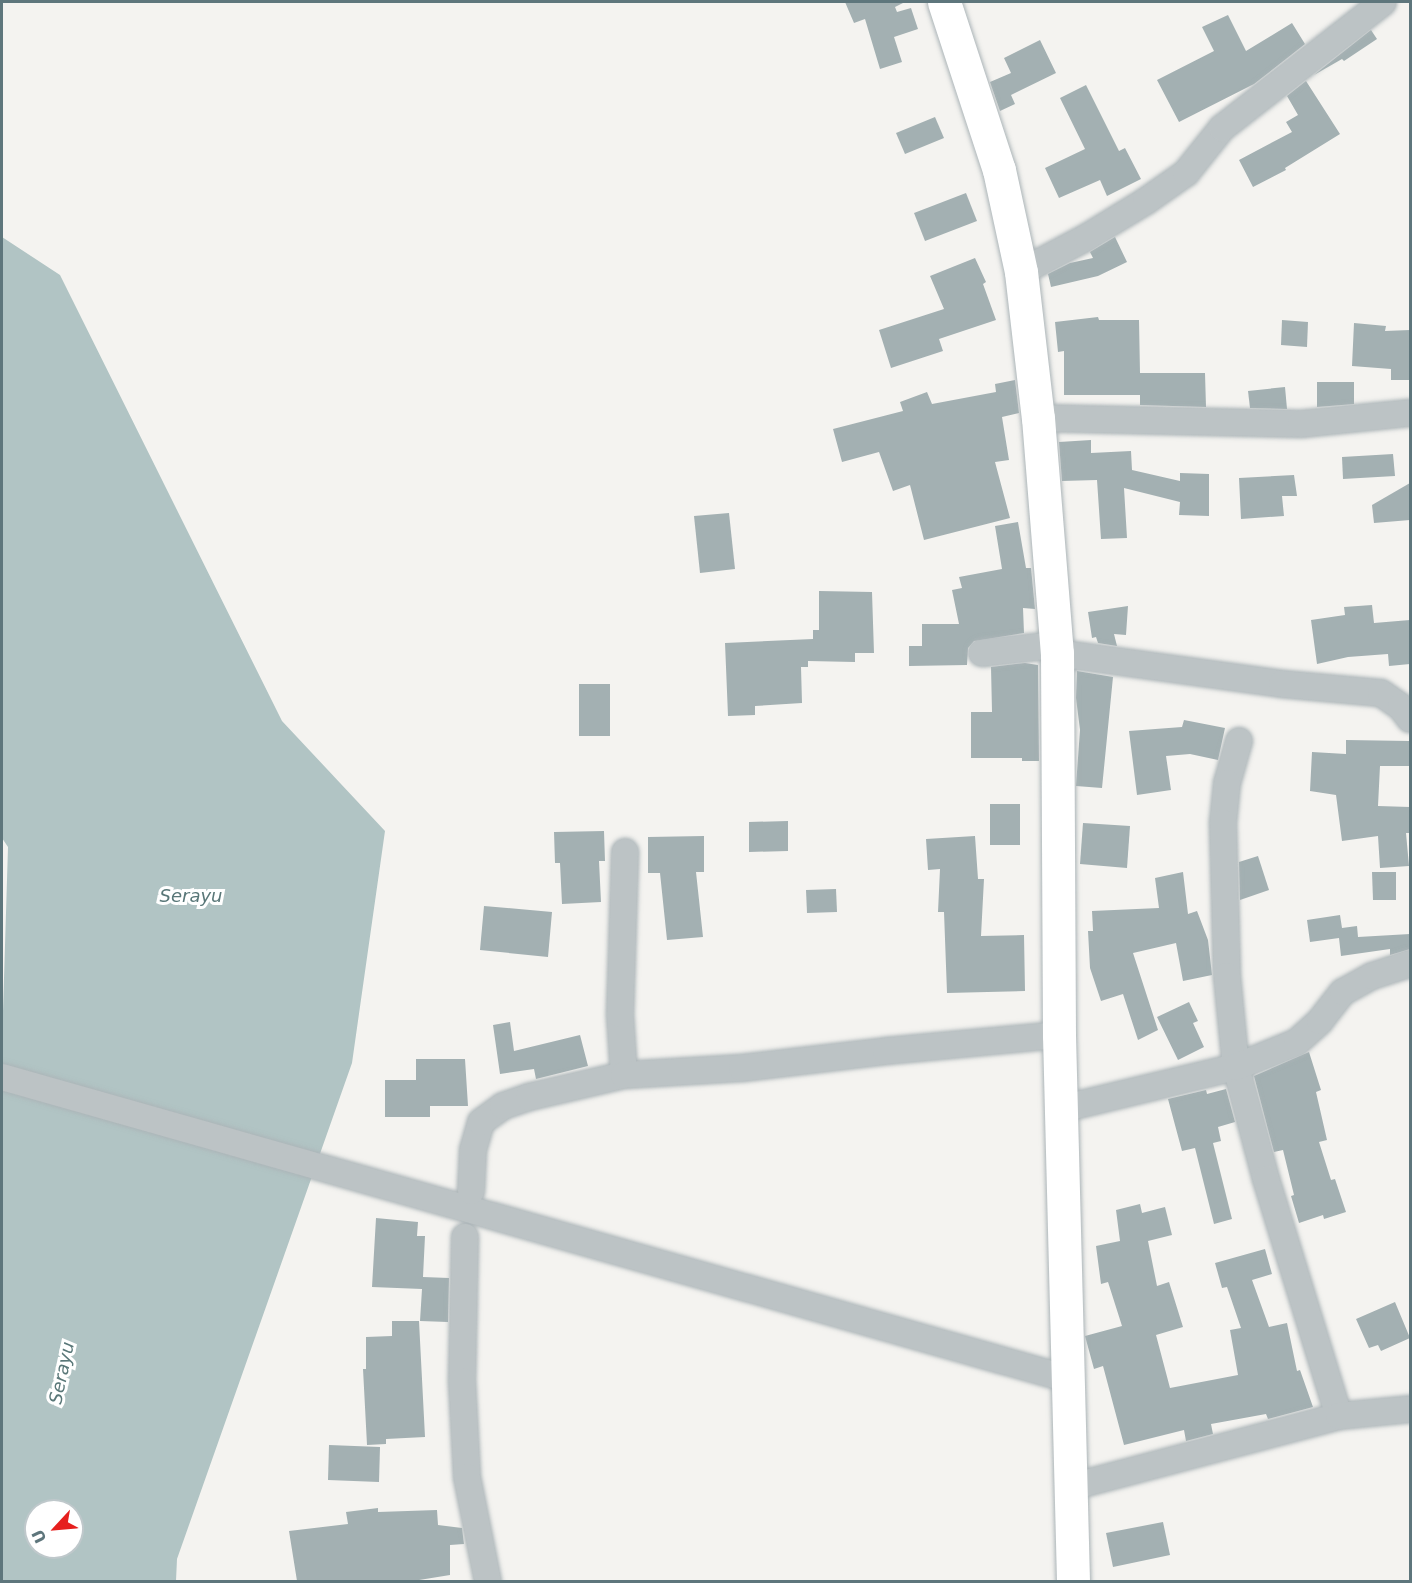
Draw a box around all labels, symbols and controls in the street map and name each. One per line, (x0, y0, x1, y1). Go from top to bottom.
water label: Serayu (160, 885, 222, 907)
water label: Serayu (45, 1340, 79, 1406)
north arrow (24, 1499, 84, 1559)
text: U (28, 1526, 51, 1546)

